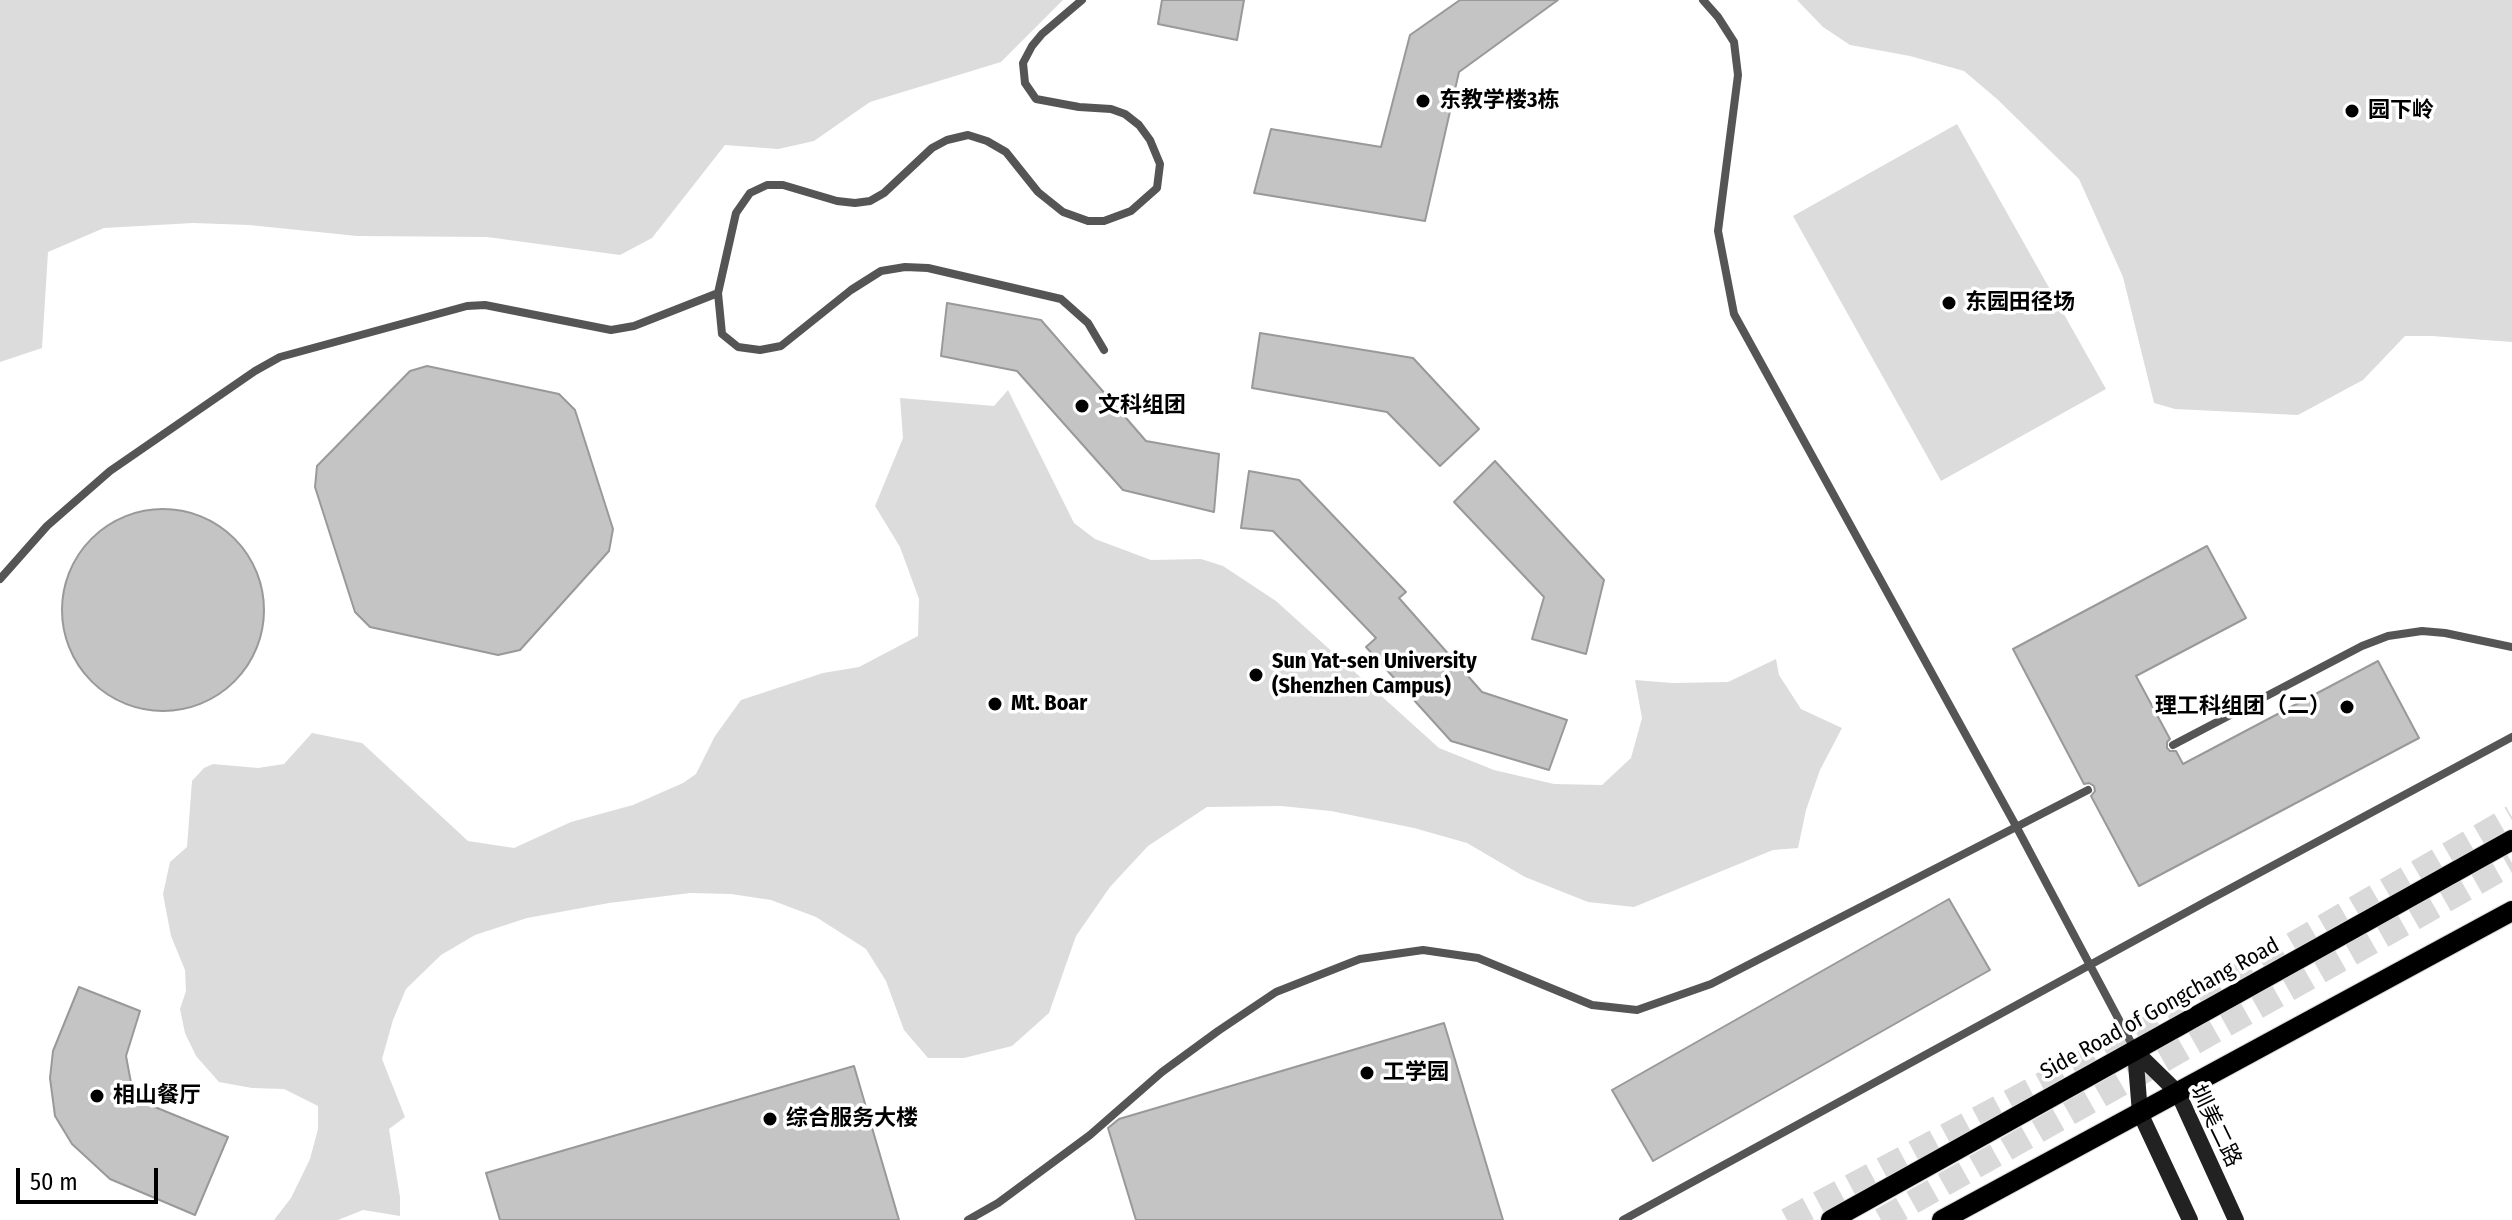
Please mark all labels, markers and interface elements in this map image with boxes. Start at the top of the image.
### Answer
place label: 东教学楼3栋 [1439,88,1559,114]
marker: 东教学楼3栋 [1414,92,1432,110]
place label: 园下岭 [2368,98,2434,124]
marker: 园下岭 [2343,102,2361,120]
place label: 东园田径场 [1965,290,2075,316]
marker: 东园田径场 [1940,294,1958,312]
place label: 文科组团 [1098,393,1186,419]
marker: 文科组团 [1073,397,1091,415]
place label: Sun Yat-sen University (Shenzhen Campus) [1272,649,1477,700]
marker: Sun Yat-sen University (Shenzhen Campus) [1247,666,1265,684]
place label: Mt. Boar [1011,691,1087,717]
place label: 理工科组团（二） [2155,694,2331,720]
marker: Mt. Boar [986,695,1004,713]
marker: 理工科组团（二） [2338,698,2356,716]
street label: Side Road of Gongchang Road [2036,932,2284,1086]
place label: 工学园 [1383,1060,1449,1086]
marker: 工学园 [1358,1064,1376,1082]
street label: 圳美二路 [2184,1081,2246,1171]
place label: 相山餐厅 [113,1083,201,1109]
marker: 相山餐厅 [88,1087,106,1105]
place label: 综合服务大楼 [786,1106,918,1132]
marker: 综合服务大楼 [761,1110,779,1128]
scale bar [20,1152,162,1202]
text: 50 m [30,1168,78,1196]

